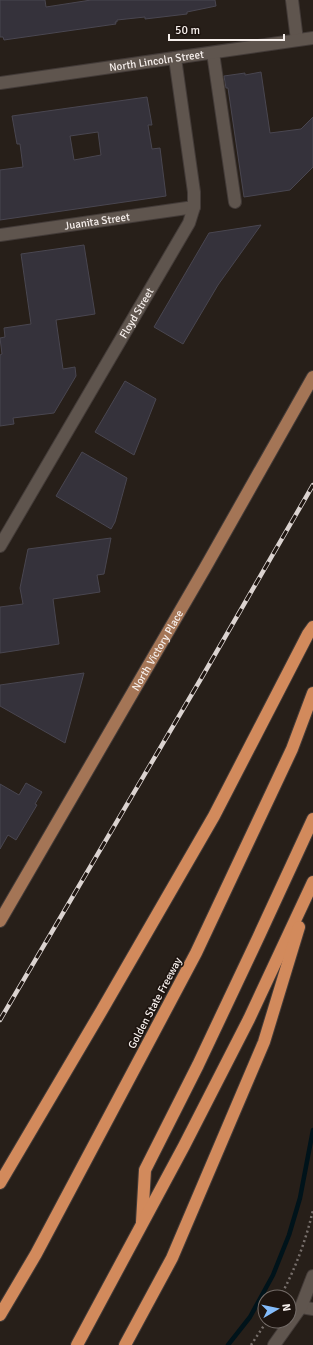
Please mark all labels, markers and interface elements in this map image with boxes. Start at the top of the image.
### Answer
scale bar [169,16,284,42]
text: 50 m [175,23,200,38]
street label: North Lincoln Street [108,47,205,74]
street label: Juanita Street [63,210,131,232]
street label: Floyd Street [116,285,156,341]
street label: North Victory Place [129,608,186,693]
street label: Golden State Freeway [125,954,185,1051]
north arrow [257,1289,297,1329]
text: N [279,1303,293,1312]

